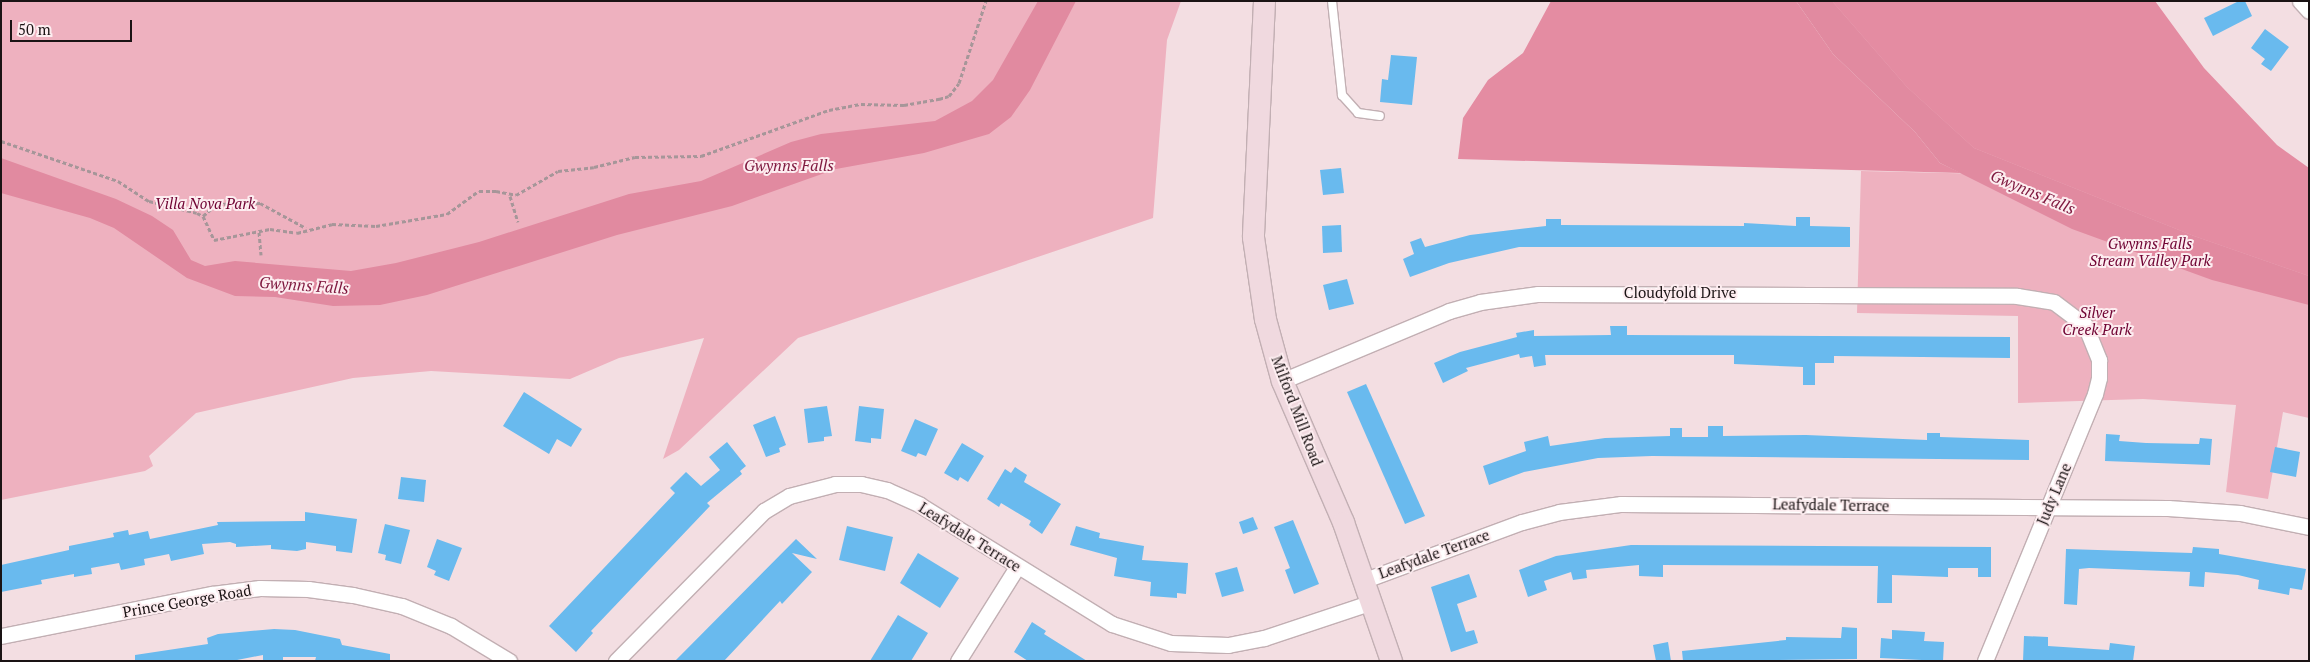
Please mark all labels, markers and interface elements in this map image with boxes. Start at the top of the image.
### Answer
scale bar [12,10,135,42]
text: 50 m [18,19,51,39]
water label: Gwynns Falls [744,155,834,175]
water label: Gwynns Falls [1988,166,2078,218]
park label: Villa Nova Park [155,195,255,213]
park label: Gwynns Falls Stream Valley Park [2089,234,2211,269]
water label: Gwynns Falls [258,272,350,298]
street label: Cloudyfold Drive [1624,284,1736,302]
park label: Silver Creek Park [2062,303,2132,338]
street label: Milford Mill Road [1268,353,1326,469]
street label: Judy Lane [2033,460,2075,528]
street label: Leafydale Terrace [1772,495,1890,515]
street label: Leafydale Terrace [916,498,1024,576]
street label: Leafydale Terrace [1376,526,1492,582]
street label: Prince George Road [121,581,253,621]

